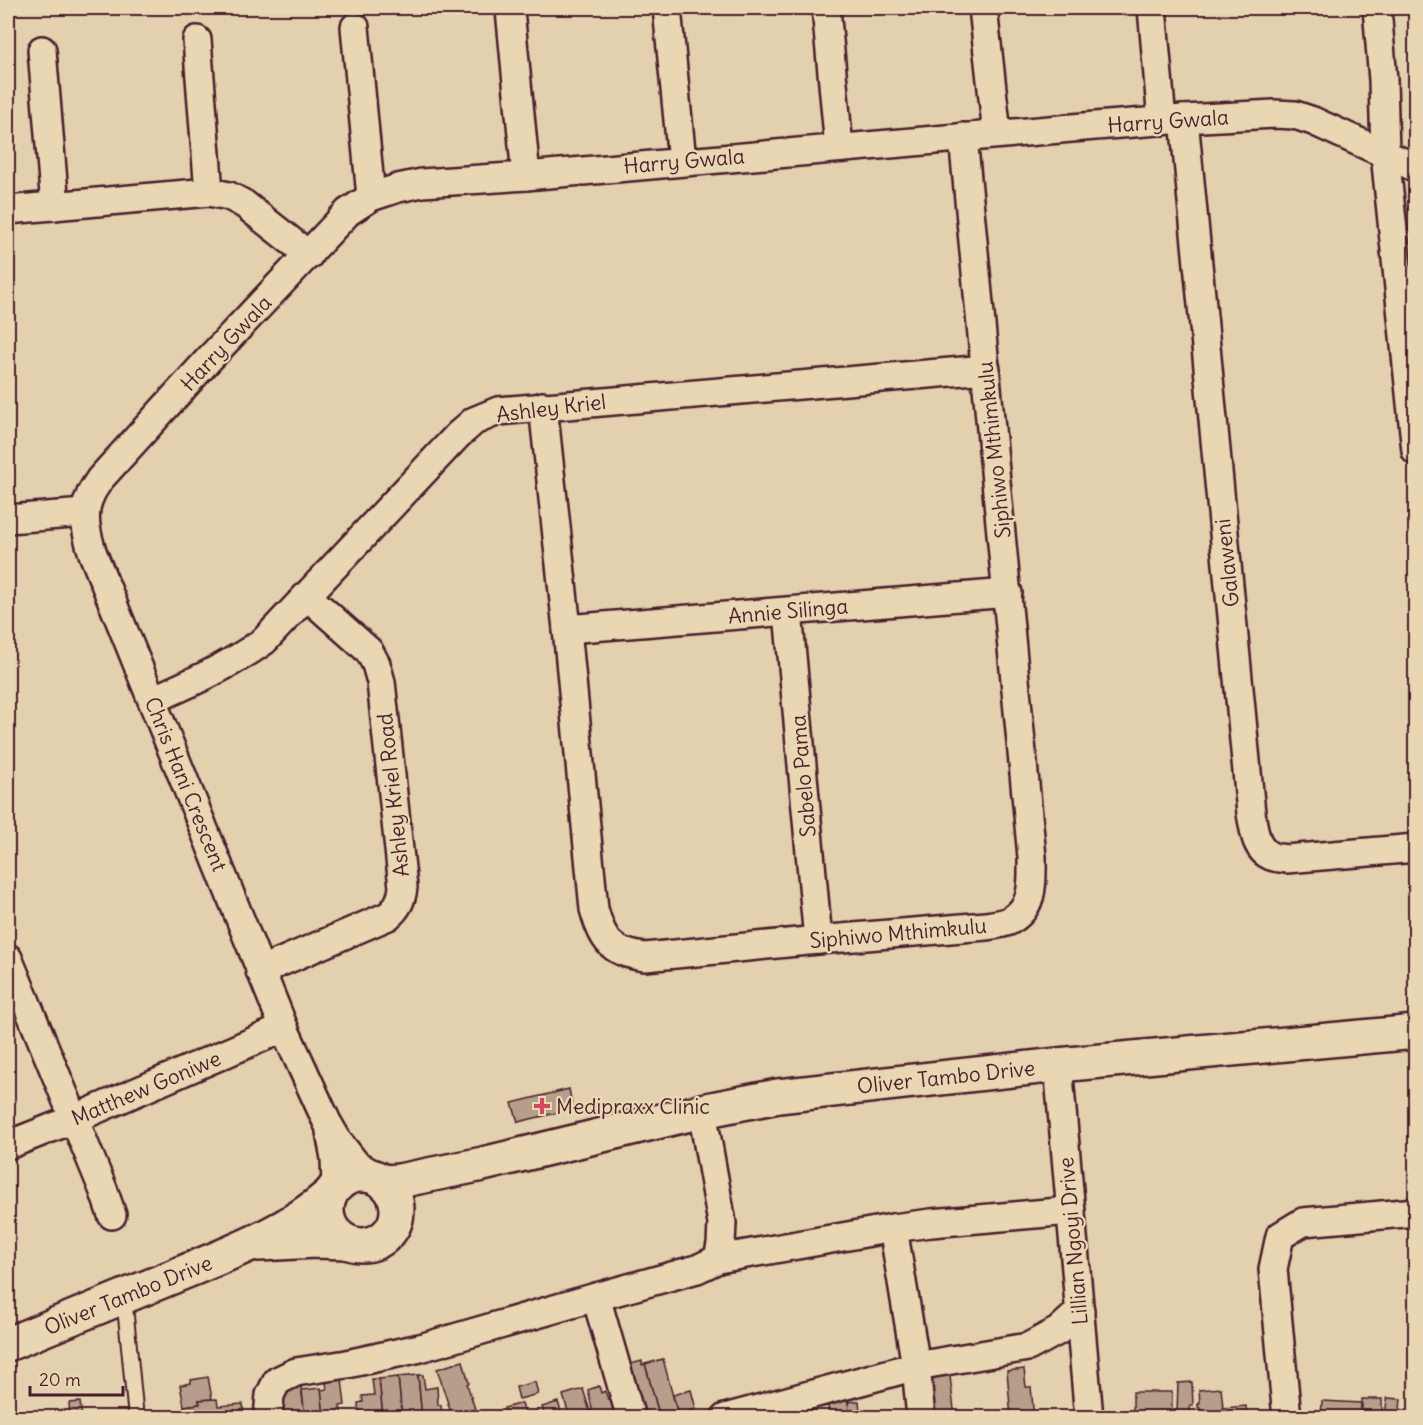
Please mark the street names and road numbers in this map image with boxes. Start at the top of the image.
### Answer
street label: Harry Gwala [1106,103,1230,139]
street label: Harry Gwala [622,142,746,180]
street label: Harry Gwala [175,289,277,397]
street label: Siphiwo Mthimkulu [971,360,1017,540]
street label: Ashley Kriel [495,388,607,428]
street label: Galaweni [1209,518,1245,608]
street label: Annie Silinga [727,592,849,630]
street label: Chris Hani Crescent [139,693,233,875]
street label: Ashley Kriel Road [371,712,415,878]
street label: Sabelo Pama [784,714,822,838]
street label: Siphiwo Mthimkulu [808,912,988,954]
street label: Matthew Goniwe [67,1044,225,1132]
street label: Oliver Tambo Drive [856,1054,1036,1100]
street label: Lillian Ngoyi Drive [1052,1156,1094,1326]
street label: Oliver Tambo Drive [40,1249,216,1341]

